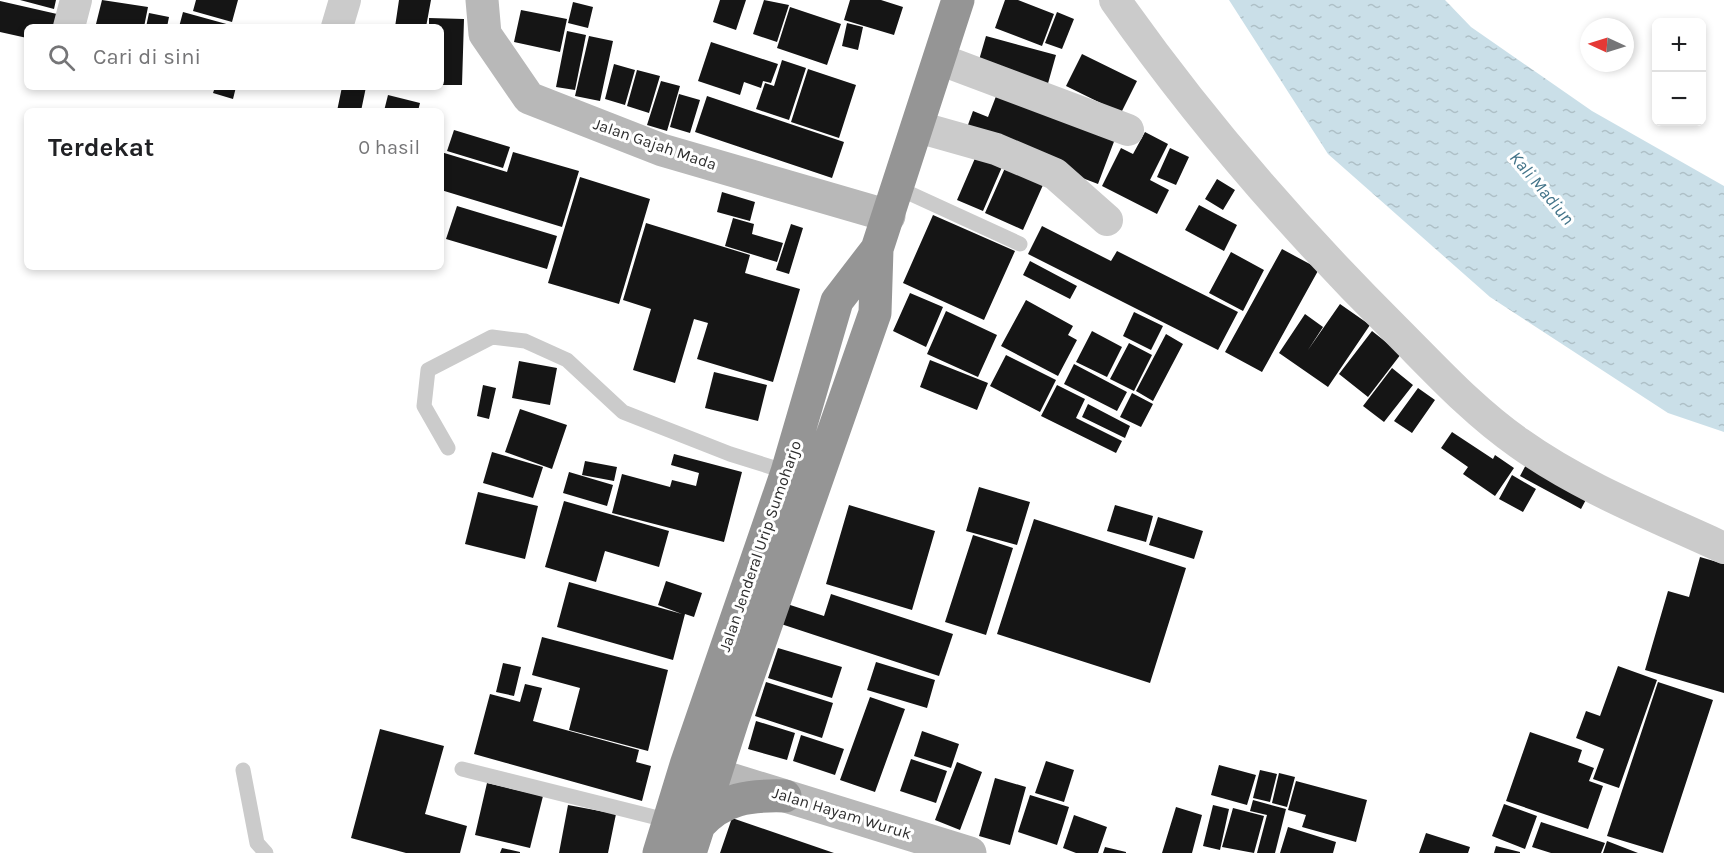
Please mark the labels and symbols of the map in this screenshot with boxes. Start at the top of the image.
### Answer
north arrow [1580,18,1634,72]
street label: Jalan Gajah Mada [591,114,719,174]
water label: Kali Madiun [1505,147,1579,229]
street label: Jalan Jenderal Urip Sumoharjo [715,438,805,654]
street label: Jalan Hayam Wuruk [770,783,914,843]

